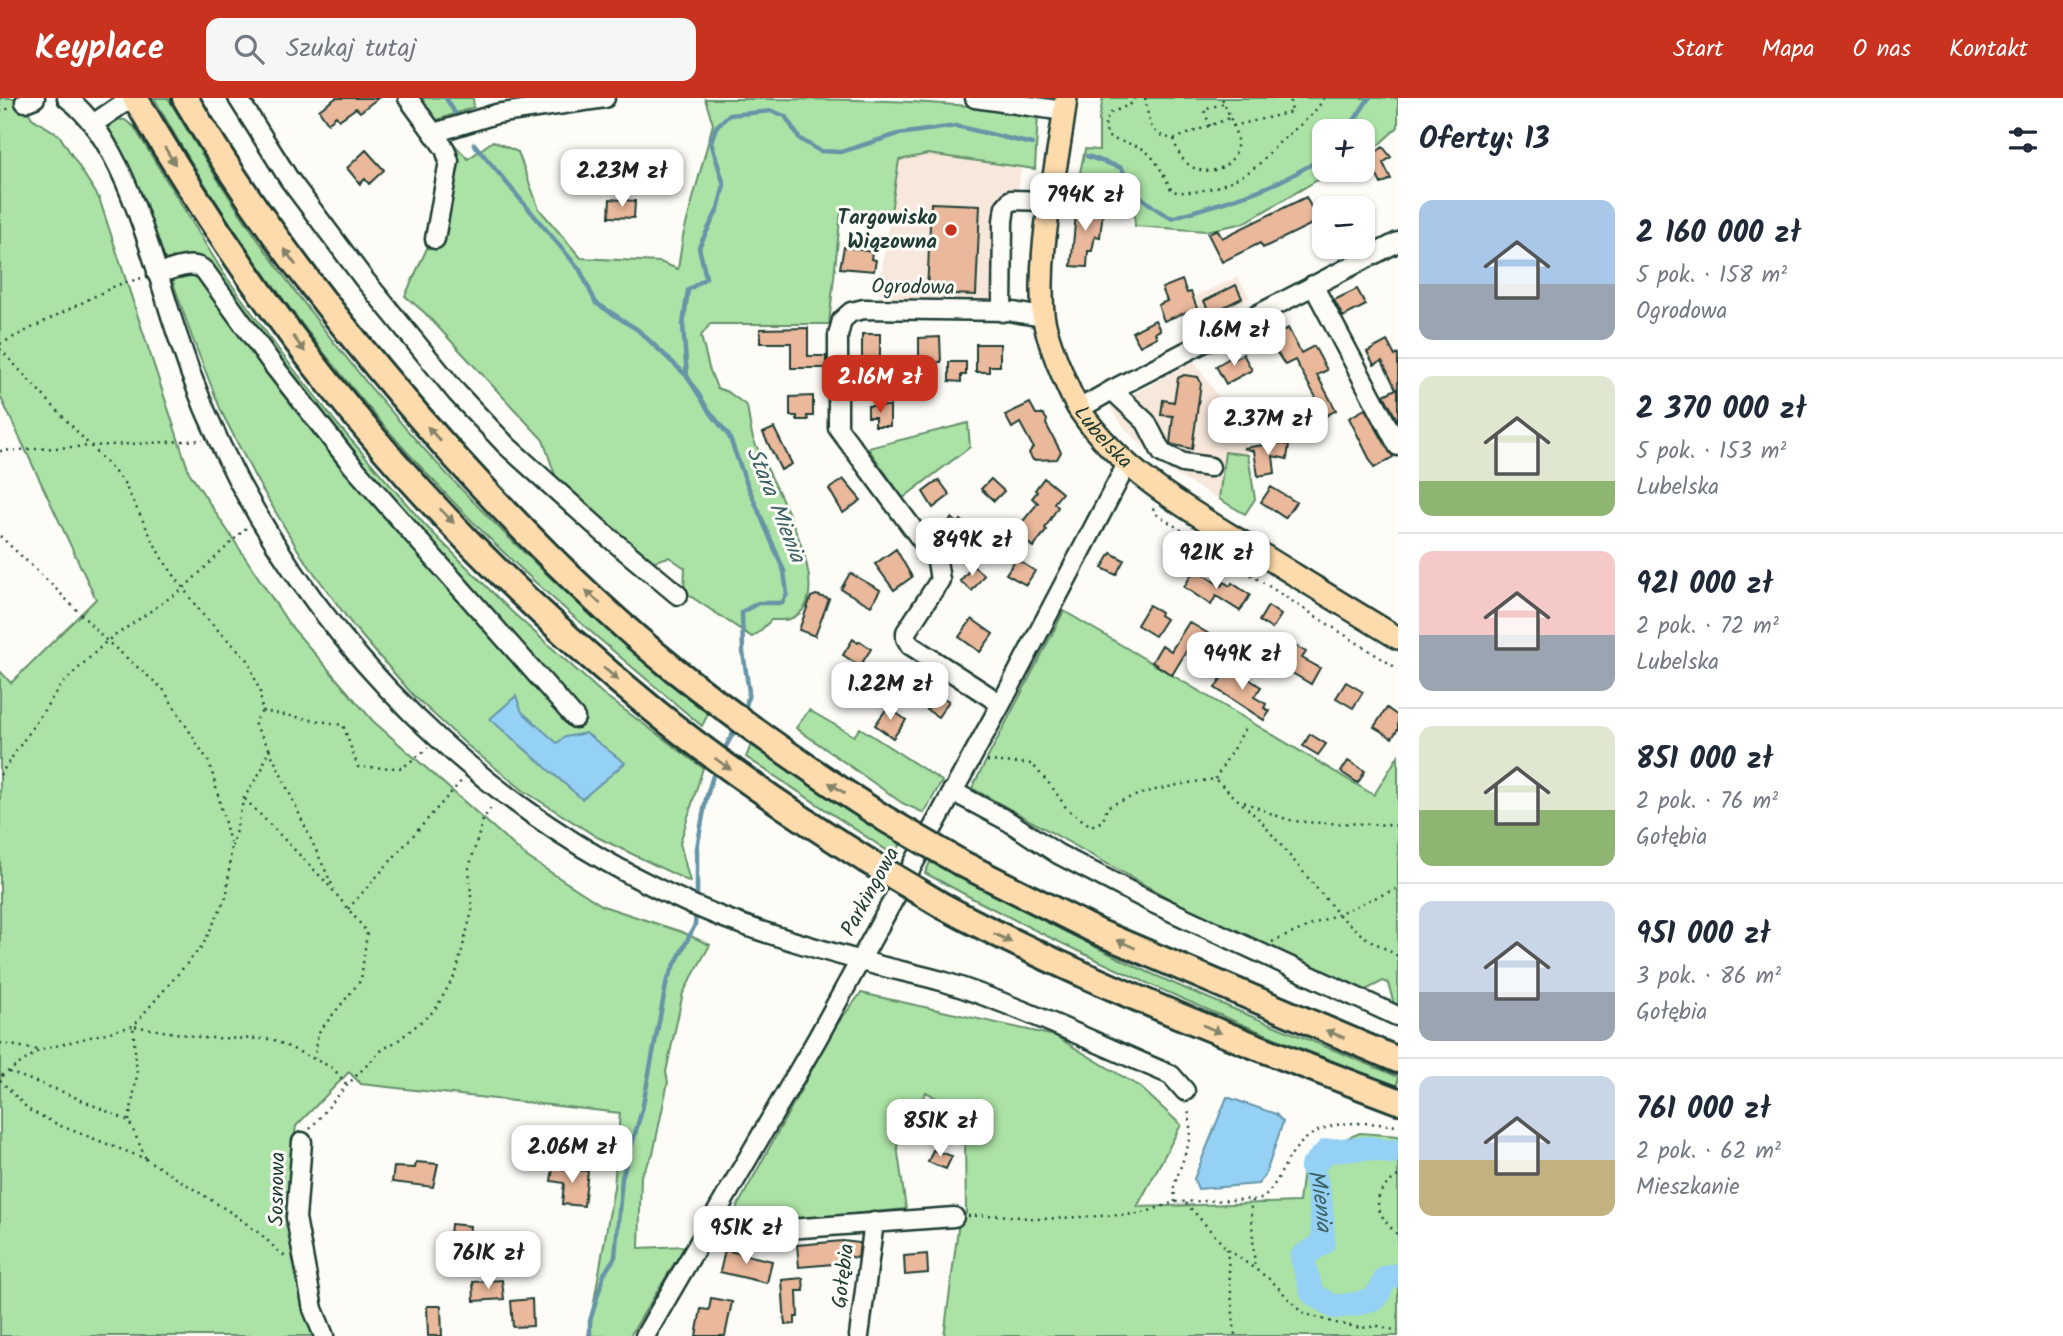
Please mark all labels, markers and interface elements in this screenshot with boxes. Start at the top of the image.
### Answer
search box [206,18,696,81]
text: Keyplace [35,23,164,76]
text: Szukaj tutaj [286,28,416,70]
icon: search [230,30,268,68]
text: Start [1673,30,1724,69]
text: Mapa [1762,30,1814,69]
text: O nas [1852,30,1911,69]
text: Kontakt [1949,30,2028,69]
text: Oferty: 13 [1419,116,1550,164]
map controls [1312,119,1375,259]
button: + [1312,119,1375,182]
icon: filters [2004,121,2042,159]
one-way arrow [163,147,176,166]
pin: 2.23M zł [550,150,694,209]
text: 2.23M zł [577,154,667,190]
pin: 794K zł [1020,174,1150,233]
text: 794K zł [1046,178,1124,214]
button: − [1312,196,1375,259]
place label: Targowisko Wiązowna [837,202,937,259]
text: 2 160 000 zł [1636,210,1801,258]
marker: Targowisko Wiązowna [943,222,959,238]
icon: home [1475,228,1559,312]
one-way arrow [283,249,298,267]
text: 5 pok. · 158 m² [1636,258,1787,294]
street label: Ogrodowa [871,271,955,305]
text: Ogrodowa [1636,294,1727,330]
pin: 1.6M zł [1169,308,1299,368]
text: 1.6M zł [1199,313,1269,349]
one-way arrow [291,335,305,353]
pin: 2.16M zł [808,356,952,415]
text: 2.16M zł [838,360,922,396]
text: 2 370 000 zł [1636,386,1806,434]
pin: 2.37M zł [1196,398,1340,457]
street label: Lubelska [1065,399,1140,477]
text: 2.37M zł [1224,402,1312,438]
icon: home [1475,404,1559,488]
one-way arrow [426,425,442,443]
text: 5 pok. · 153 m² [1636,434,1786,470]
water label: Stara Mienia [735,442,815,570]
text: Lubelska [1636,470,1719,506]
one-way arrow [438,508,455,525]
pin: 849K zł [907,518,1037,578]
text: 849K zł [932,523,1012,559]
pin: 921K zł [1151,532,1281,591]
text: 921K zł [1179,536,1253,572]
text: 921 000 zł [1636,561,1773,609]
icon: home [1475,579,1559,663]
one-way arrow [584,588,601,605]
text: 2 pok. · 72 m² [1636,609,1779,645]
pin: 949K zł [1177,632,1307,692]
text: 949K zł [1203,637,1281,673]
text: Lubelska [1636,645,1719,681]
pin: 1.22M zł [818,662,962,722]
one-way arrow [602,666,619,681]
text: 1.22M zł [847,667,933,703]
text: 851 000 zł [1636,736,1773,784]
icon: home [1475,754,1559,838]
one-way arrow [714,757,733,771]
one-way arrow [828,781,846,795]
text: 2 pok. · 76 m² [1636,784,1778,820]
text: Gołębia [1636,820,1707,856]
street label: Parkingowa [833,841,909,943]
text: 951 000 zł [1636,911,1771,959]
icon: home [1475,929,1559,1013]
one-way arrow [994,931,1014,943]
one-way arrow [1116,938,1136,950]
text: 3 pok. · 86 m² [1636,959,1781,995]
text: Gołębia [1636,995,1707,1031]
one-way arrow [1202,1023,1223,1034]
one-way arrow [1325,1028,1345,1040]
text: 761 000 zł [1636,1086,1771,1134]
pin: 851K zł [875,1100,1005,1159]
text: 851K zł [903,1104,977,1140]
icon: home [1475,1104,1559,1188]
pin: 2.06M zł [500,1126,644,1185]
text: 2.06M zł [527,1130,617,1166]
text: 2 pok. · 62 m² [1636,1134,1781,1170]
street label: Sosnowa [261,1152,295,1226]
water label: Mienia [1296,1165,1341,1234]
text: Mieszkanie [1636,1170,1740,1206]
pin: 951K zł [681,1206,811,1266]
text: 951K zł [710,1211,782,1247]
pin: 761K zł [423,1232,553,1291]
text: 761K zł [452,1236,524,1272]
street label: Gołębia [824,1242,864,1310]

